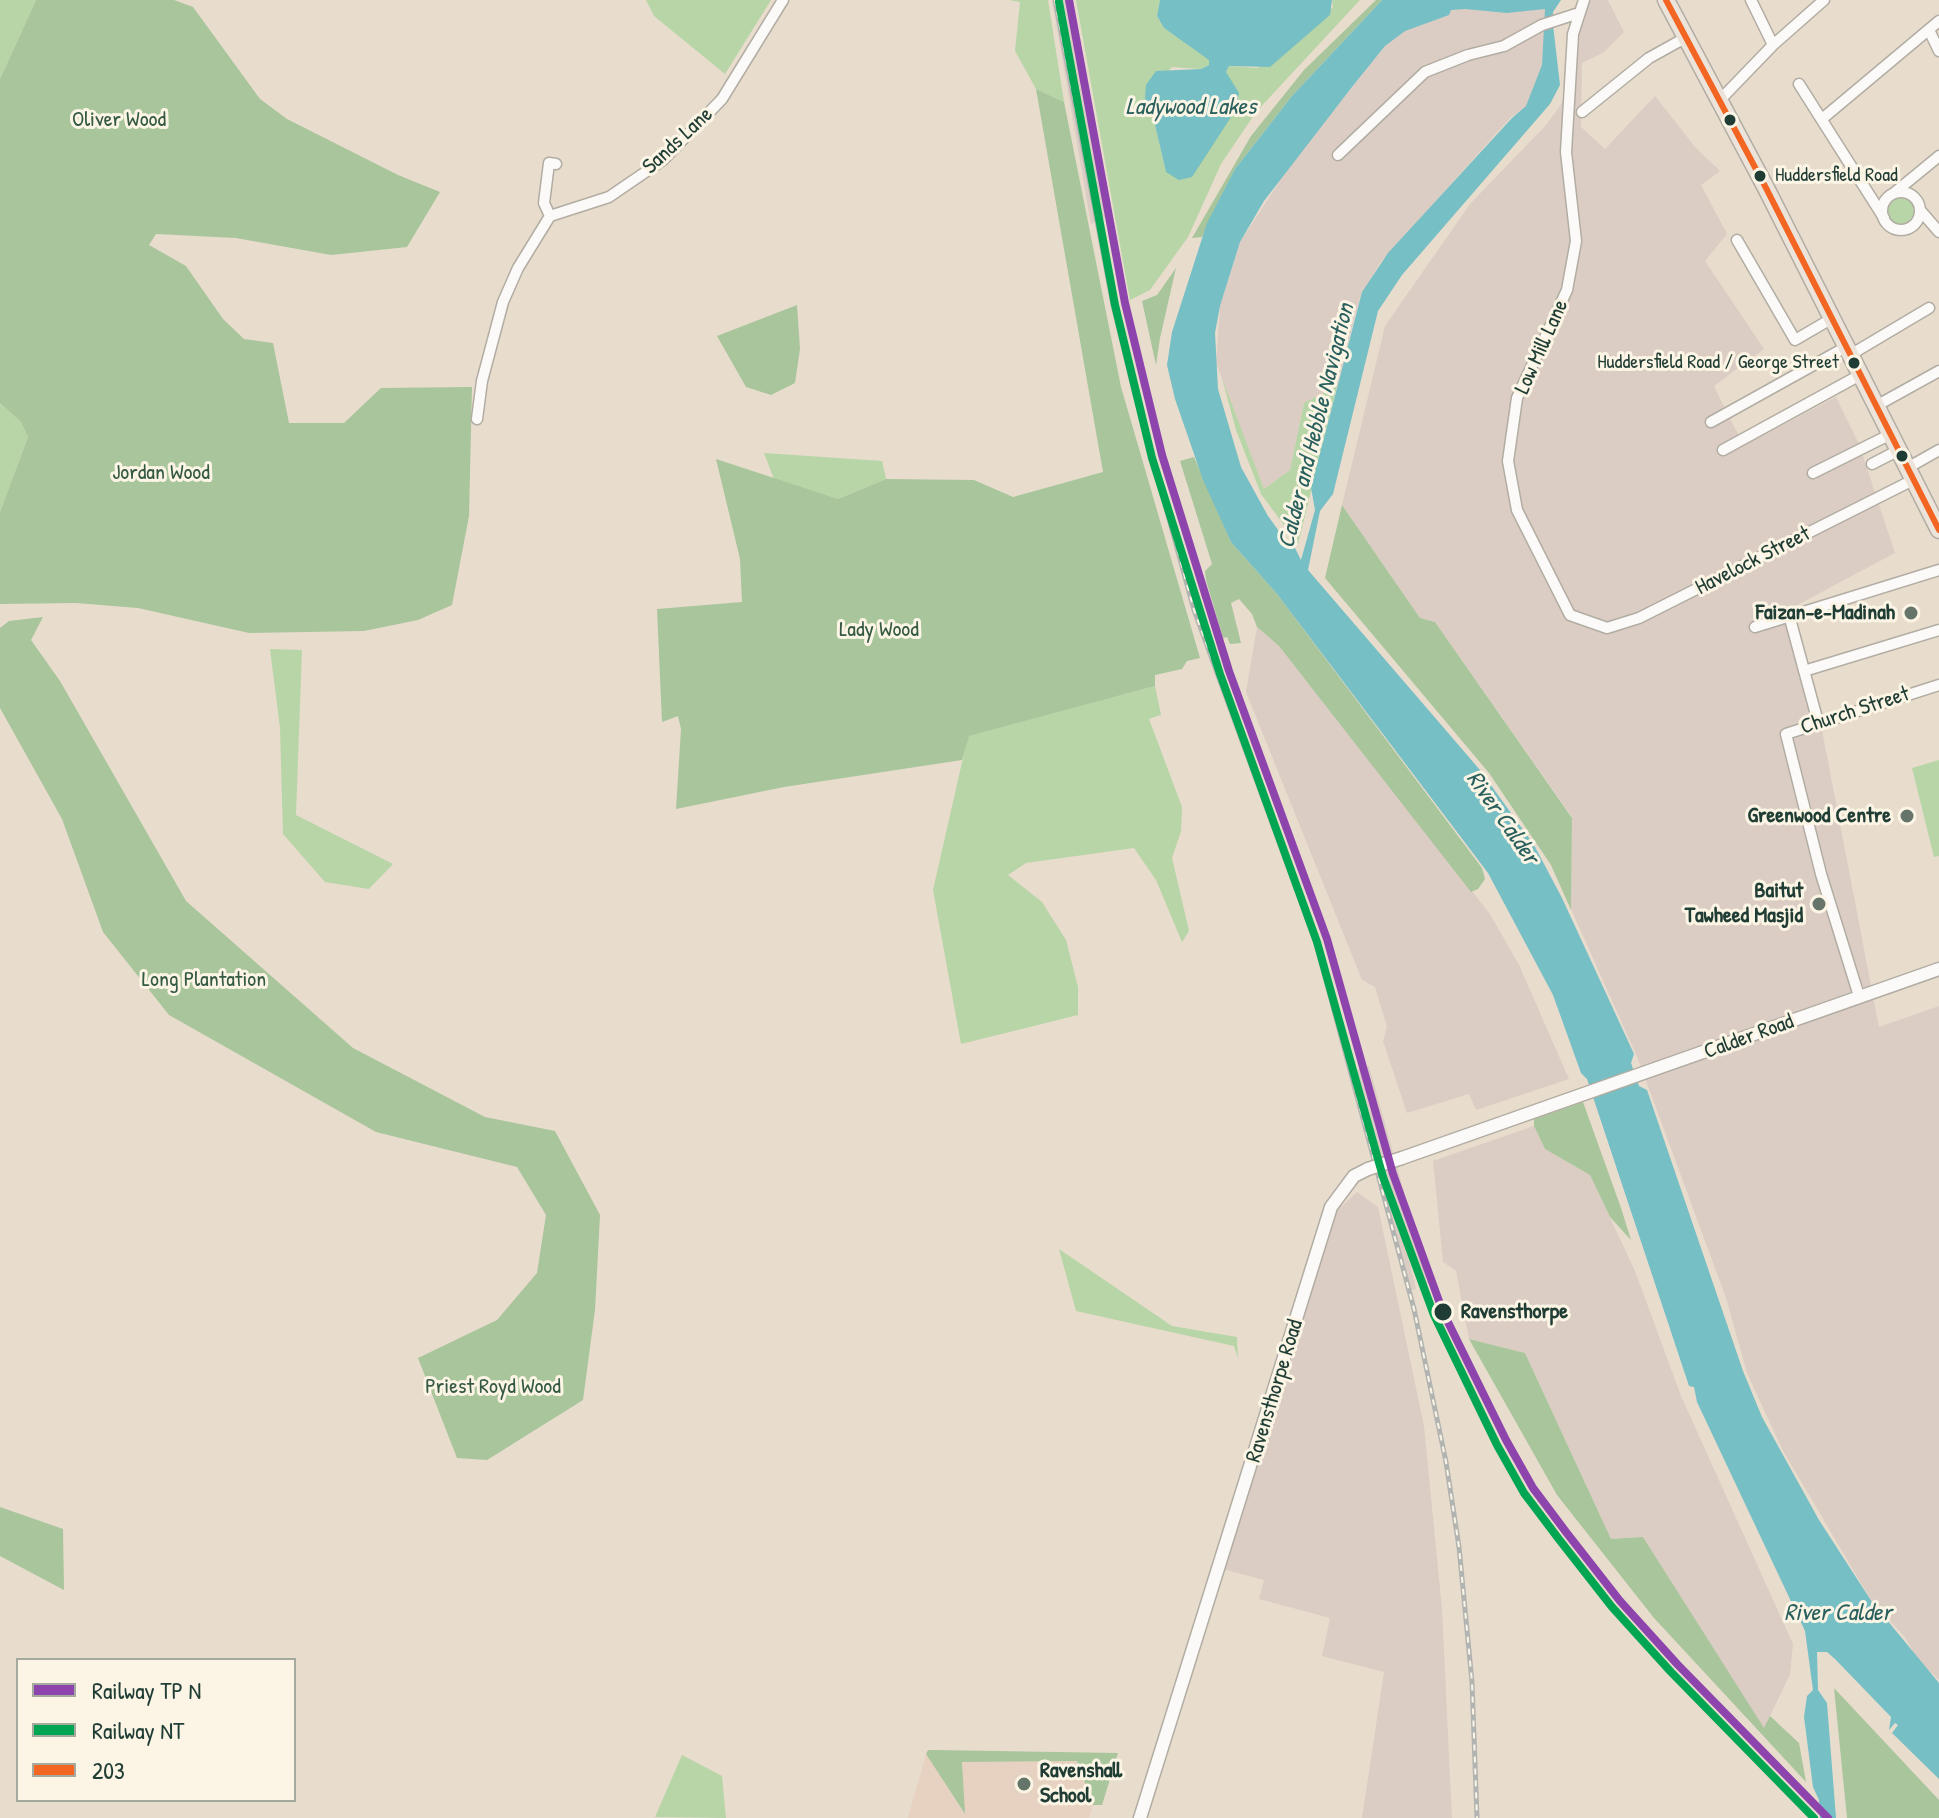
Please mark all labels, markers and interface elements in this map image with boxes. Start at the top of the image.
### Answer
water label: Ladywood Lakes [1126,94,1256,122]
street label: Sands Lane [637,102,719,180]
park label: Oliver Wood [72,107,166,133]
unlabelled marker [1722,112,1738,128]
place label: Huddersfield Road [1775,164,1898,188]
marker: Huddersfield Road [1752,168,1768,184]
street label: Low Mill Lane [1510,296,1574,398]
water label: Calder and Hebble Navigation [1273,301,1361,551]
place label: Huddersfield Road / George Street [1597,351,1839,375]
marker: Huddersfield Road / George Street [1846,355,1862,371]
unlabelled marker [1894,448,1910,464]
park label: Jordan Wood [112,460,210,486]
street label: Havelock Street [1691,521,1815,601]
place label: Faizan-e-Madinah [1756,600,1895,626]
marker: Faizan-e-Madinah [1902,604,1920,622]
park label: Lady Wood [839,617,919,643]
street label: Church Street [1797,681,1913,741]
water label: River Calder [1459,766,1545,870]
place label: Greenwood Centre [1747,803,1891,829]
marker: Greenwood Centre [1898,807,1916,825]
place label: Baitut Tawheed Masjid [1685,878,1803,930]
marker: Baitut Tawheed Masjid [1810,895,1828,913]
park label: Long Plantation [142,967,266,993]
street label: Calder Road [1701,1009,1797,1065]
place label: Ravensthorpe [1461,1299,1568,1325]
marker: Ravensthorpe [1432,1301,1454,1323]
street label: Ravensthorpe Road [1241,1316,1309,1466]
park label: Priest Royd Wood [425,1374,561,1400]
water label: River Calder [1784,1600,1892,1628]
legend [16,1658,296,1802]
text: Railway TP N [92,1674,201,1706]
text: Railway NT [92,1714,184,1746]
text: 203 [92,1754,125,1786]
place label: Ravenshall School [1040,1758,1122,1810]
marker: Ravenshall School [1015,1775,1033,1793]

